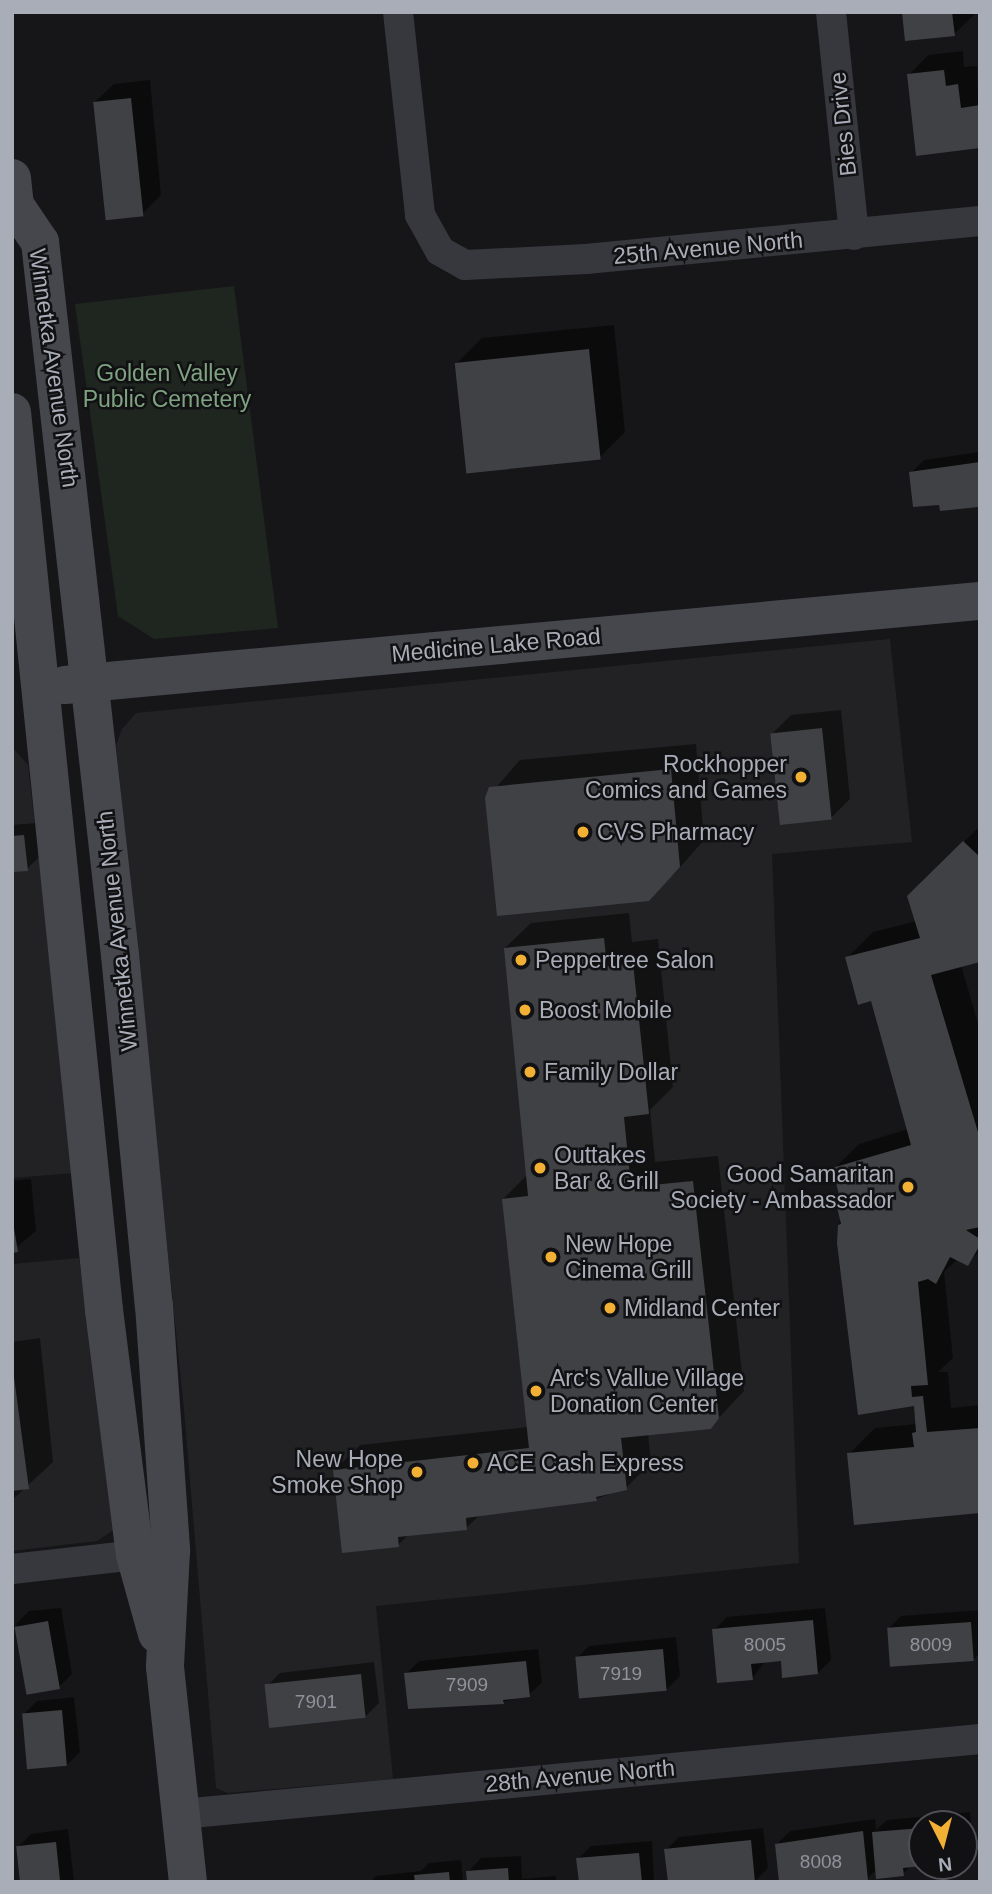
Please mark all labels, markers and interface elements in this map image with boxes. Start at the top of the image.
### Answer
street label: Bies Drive [824,70,862,178]
street label: 25th Avenue North [611,226,805,270]
street label: Winnetka Avenue North [23,246,85,490]
park label: Golden Valley Public Cemetery [83,359,251,413]
street label: Medicine Lake Road [390,622,602,668]
place label: Rockhopper Comics and Games [585,750,787,804]
marker: Rockhopper Comics and Games [793,769,809,785]
street label: Winnetka Avenue North [91,809,143,1053]
place label: CVS Pharmacy [597,818,754,846]
marker: CVS Pharmacy [575,824,591,840]
place label: Peppertree Salon [535,946,714,974]
marker: Peppertree Salon [513,952,529,968]
place label: Boost Mobile [539,996,672,1024]
marker: Boost Mobile [517,1002,533,1018]
place label: Family Dollar [544,1058,678,1086]
marker: Family Dollar [522,1064,538,1080]
place label: Outtakes Bar & Grill [554,1141,659,1195]
marker: Outtakes Bar & Grill [532,1160,548,1176]
place label: Good Samaritan Society - Ambassador [669,1160,894,1214]
marker: Good Samaritan Society - Ambassador [900,1179,916,1195]
place label: New Hope Cinema Grill [565,1230,692,1284]
marker: New Hope Cinema Grill [543,1249,559,1265]
place label: Midland Center [624,1294,780,1322]
marker: Midland Center [602,1300,618,1316]
place label: Arc's Vallue Village Donation Center [550,1364,744,1418]
marker: Arc's Vallue Village Donation Center [528,1383,544,1399]
place label: New Hope Smoke Shop [271,1445,403,1499]
place label: ACE Cash Express [487,1449,684,1477]
marker: ACE Cash Express [465,1455,481,1471]
marker: New Hope Smoke Shop [409,1464,425,1480]
house number: 8005 [744,1634,786,1656]
house number: 8009 [910,1634,952,1656]
house number: 7919 [600,1663,642,1685]
house number: 7909 [446,1674,488,1696]
house number: 7901 [295,1691,337,1713]
street label: 28th Avenue North [483,1754,677,1798]
north arrow [908,1810,978,1880]
house number: 8008 [800,1851,842,1873]
text: N [937,1853,953,1876]

